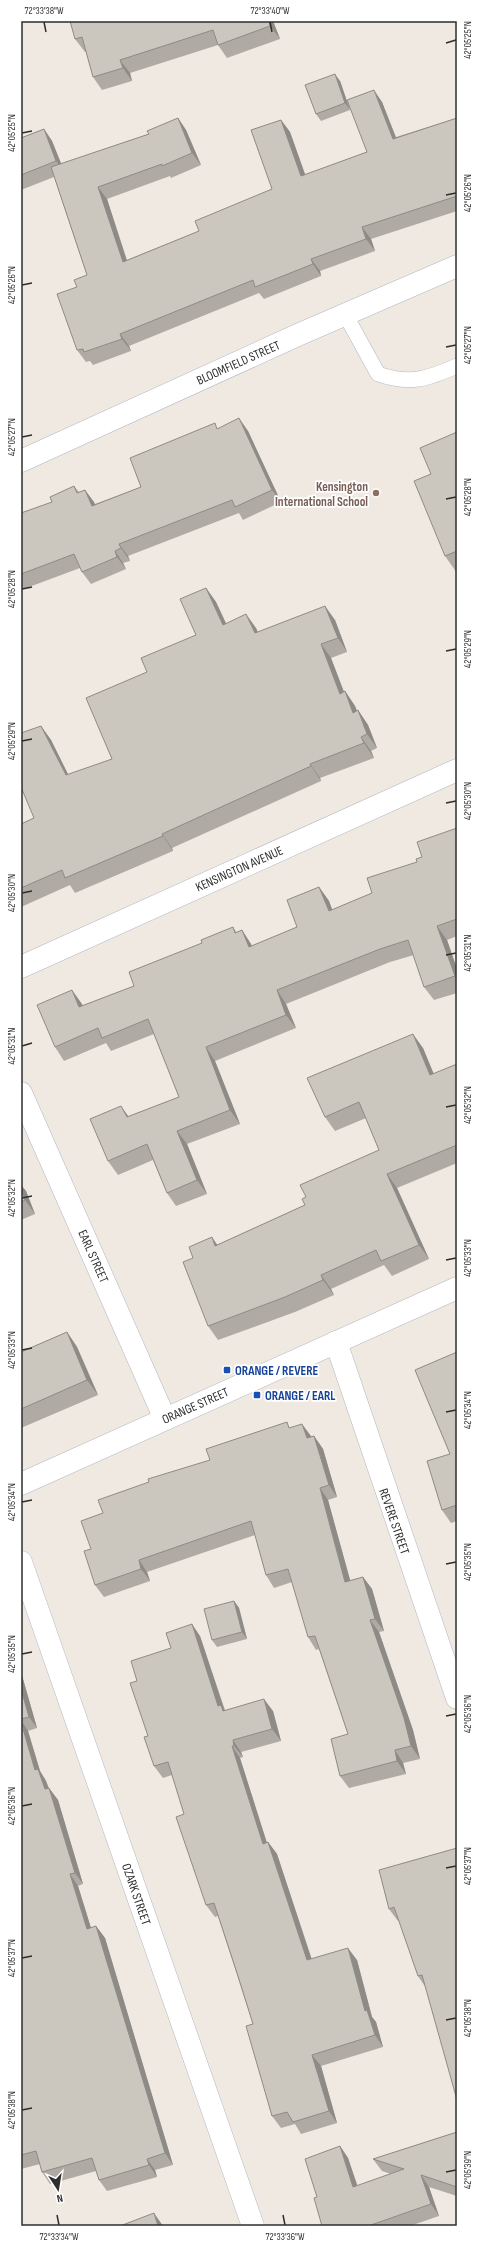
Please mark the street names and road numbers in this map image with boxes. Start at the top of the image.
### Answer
street label: BLOOMFIELD STREET [194,337,283,389]
street label: KENSINGTON AVENUE [193,842,286,895]
street label: EARL STREET [74,1227,112,1285]
street label: ORANGE STREET [160,1384,231,1428]
street label: REVERE STREET [375,1486,413,1556]
street label: OZARK STREET [118,1861,154,1927]

